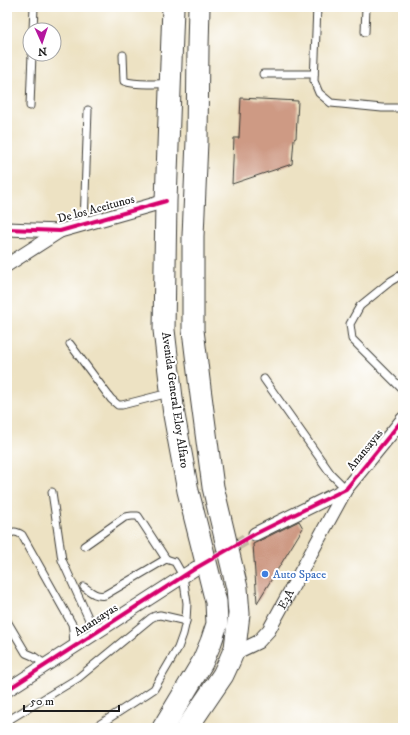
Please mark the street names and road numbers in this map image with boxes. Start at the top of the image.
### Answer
street label: De los Aceitunos [56,192,136,226]
street label: Avenida General Eloy Alfaro [158,331,192,469]
street label: Anansayas [344,426,386,474]
street label: E3A [274,586,297,612]
street label: Anansayas [71,600,121,640]

